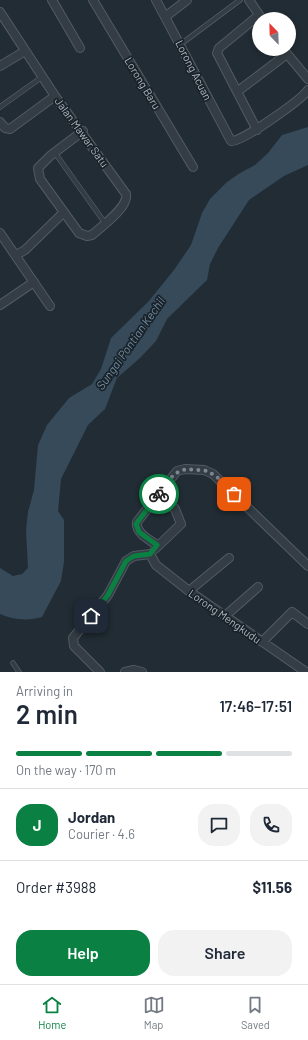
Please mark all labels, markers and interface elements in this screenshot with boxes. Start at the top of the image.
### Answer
north arrow [252,12,296,56]
map controls [252,12,296,56]
street label: Lorong Acuan [173,38,215,102]
street label: Lorong Baru [122,55,164,112]
street label: Jalan Mawar Satu [52,95,112,170]
water label: Sungai Pontian Kechil [93,294,167,392]
courier [139,474,179,514]
pin [217,477,251,511]
icon: bike [148,483,170,505]
icon: bag [223,483,245,505]
street label: Lorong Mengkudu [186,586,264,646]
pin [74,599,108,633]
icon: home [80,605,102,627]
text: Arriving in [16,683,73,699]
text: 17:46–17:51 [219,697,292,715]
text: 2 min [16,698,78,729]
text: On the way · 170 m [16,762,116,778]
button: chat [198,804,240,846]
button: phone [250,804,292,846]
text: Jordan [68,808,115,826]
text: J [33,816,41,834]
text: Courier · 4.6 [68,826,135,842]
text: Order #3988 [16,878,96,896]
text: $11.56 [253,878,292,896]
button: Help [16,930,150,976]
button: Share [158,930,292,976]
tab: Home [38,994,66,1031]
tab: Map [143,994,165,1031]
tab: Saved [241,994,270,1031]

